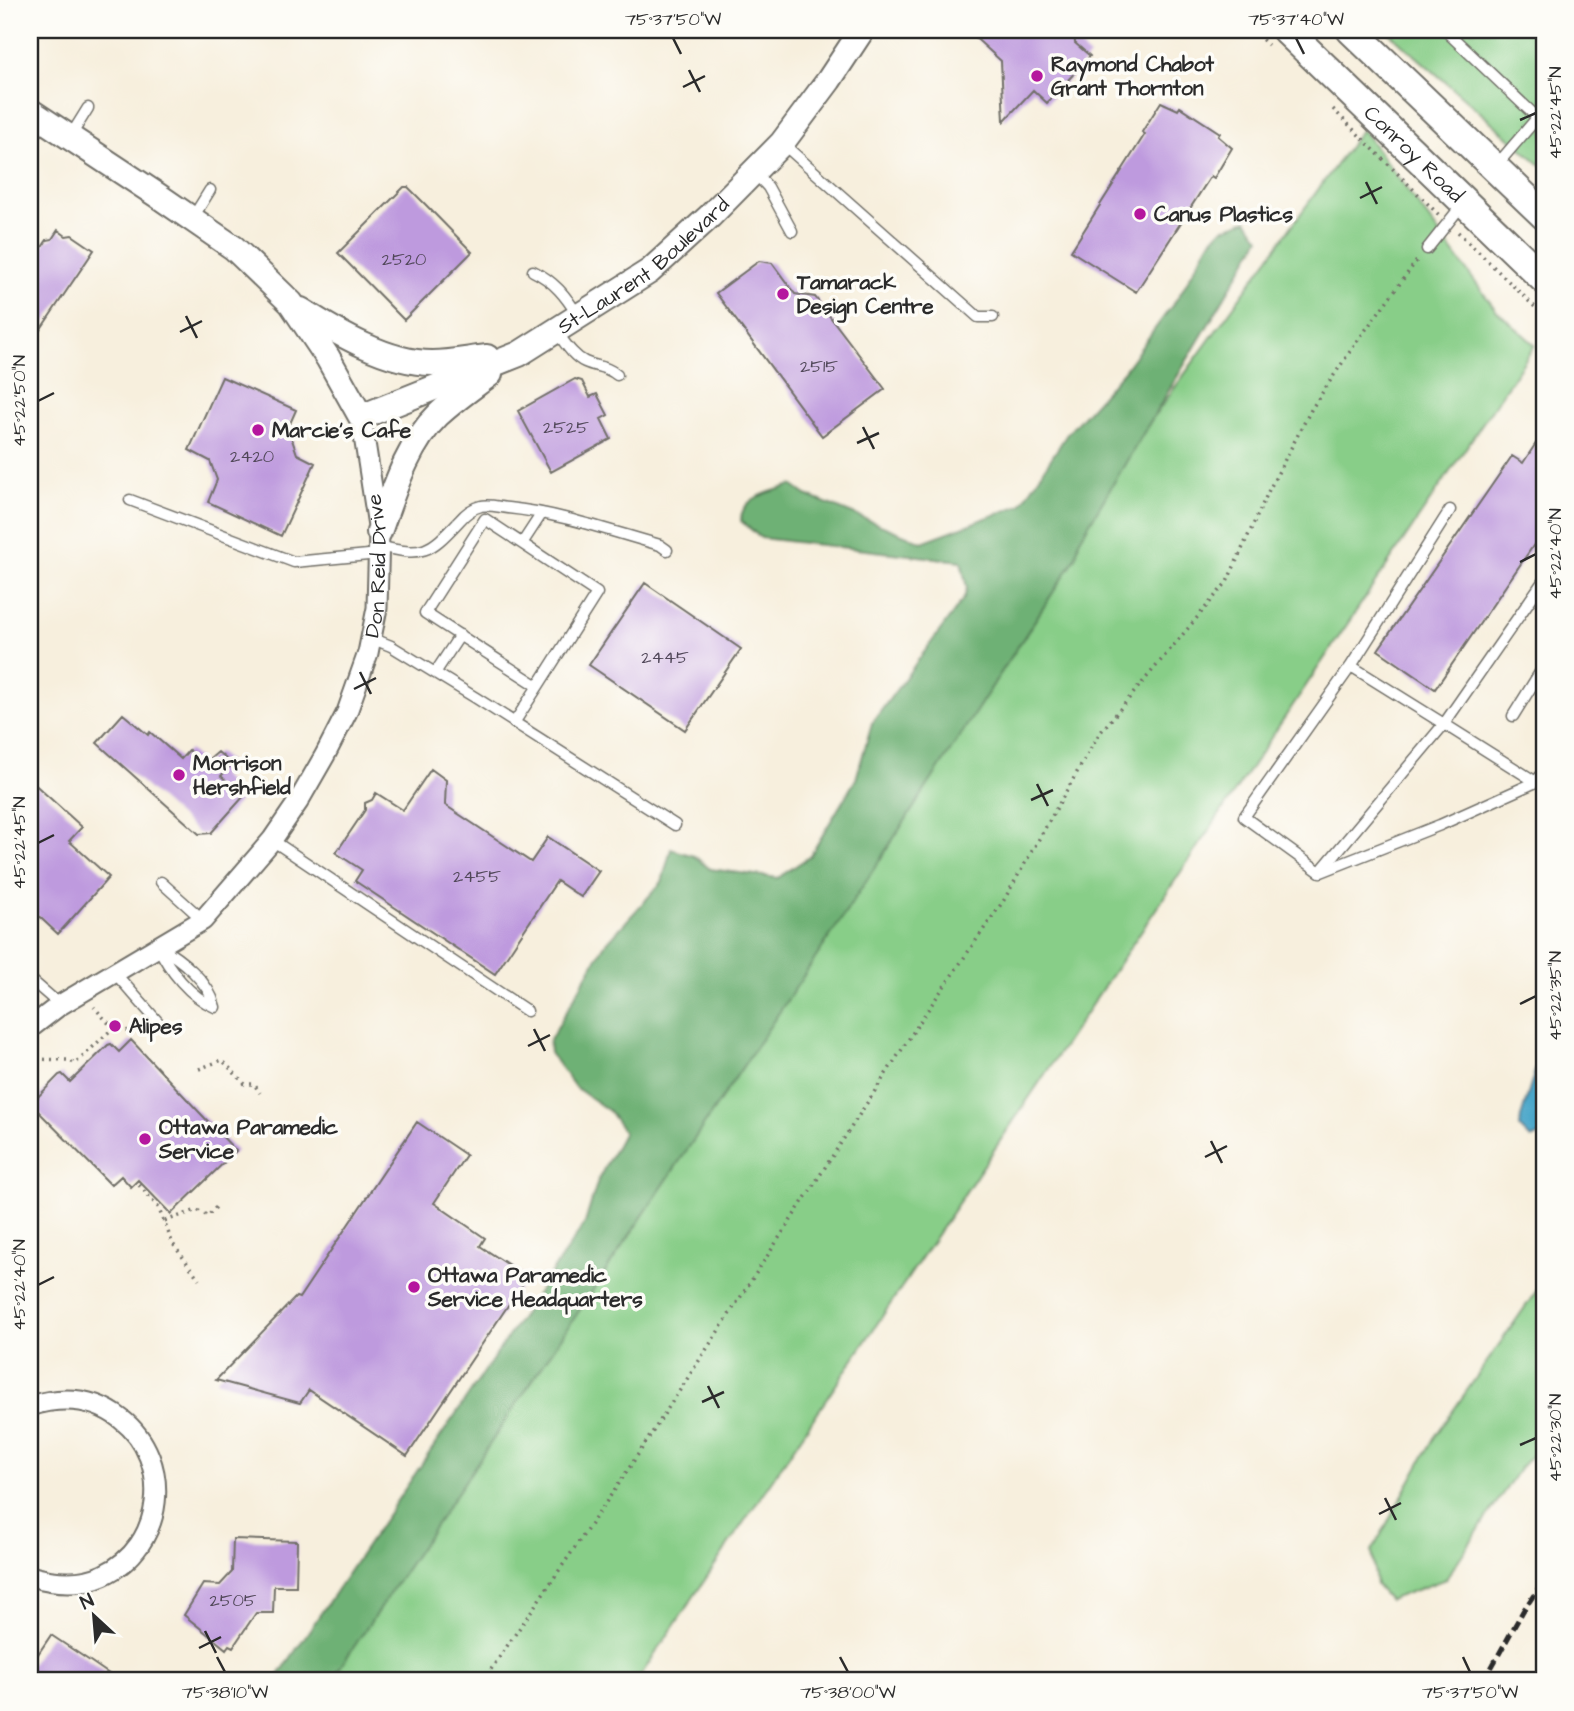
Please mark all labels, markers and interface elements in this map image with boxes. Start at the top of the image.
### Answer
text: 75°37'50"W [625,7,721,32]
text: 75°37'40"W [1248,7,1344,32]
place label: Raymond Chabot Grant Thornton [1051,50,1215,103]
text: 45°22'45"N [1543,66,1568,160]
marker: Raymond Chabot Grant Thornton [1029,68,1045,84]
street label: Conroy Road [1358,98,1471,209]
street label: St-Laurent Boulevard [551,190,736,341]
place label: Canus Plastics [1154,200,1294,229]
marker: Canus Plastics [1132,206,1148,222]
house number: 2520 [382,247,426,272]
place label: Tamarack Design Centre [796,268,934,323]
marker: Tamarack Design Centre [775,286,791,302]
house number: 2515 [800,354,838,379]
text: 45°22'50"N [7,355,32,447]
house number: 2525 [543,415,589,440]
place label: Marcie's Cafe [272,416,412,445]
marker: Marcie's Cafe [250,422,266,438]
house number: 2420 [230,444,274,469]
street label: Don Reid Drive [357,492,394,640]
text: 45°22'40"N [1543,508,1568,600]
house number: 2445 [641,645,689,670]
place label: Morrison Hershfield [193,749,291,802]
marker: Morrison Hershfield [171,767,187,783]
text: 45°22'45"N [7,796,32,890]
house number: 2455 [453,864,501,889]
text: 45°22'35"N [1543,951,1568,1041]
place label: Alipes [129,1012,183,1042]
marker: Alipes [107,1018,123,1034]
place label: Ottawa Paramedic Service [158,1113,339,1166]
marker: Ottawa Paramedic Service [137,1131,153,1147]
text: 45°22'40"N [7,1239,32,1331]
place label: Ottawa Paramedic Service Headquarters [427,1261,643,1315]
marker: Ottawa Paramedic Service Headquarters [406,1279,422,1295]
text: 45°22'30"N [1543,1394,1568,1482]
north arrow [60,1582,130,1652]
text: N [76,1587,99,1617]
house number: 2505 [209,1588,257,1613]
text: 75°38'10"W [182,1680,268,1705]
text: 75°38'00"W [800,1680,896,1705]
text: 75°37'50"W [1422,1680,1518,1705]

